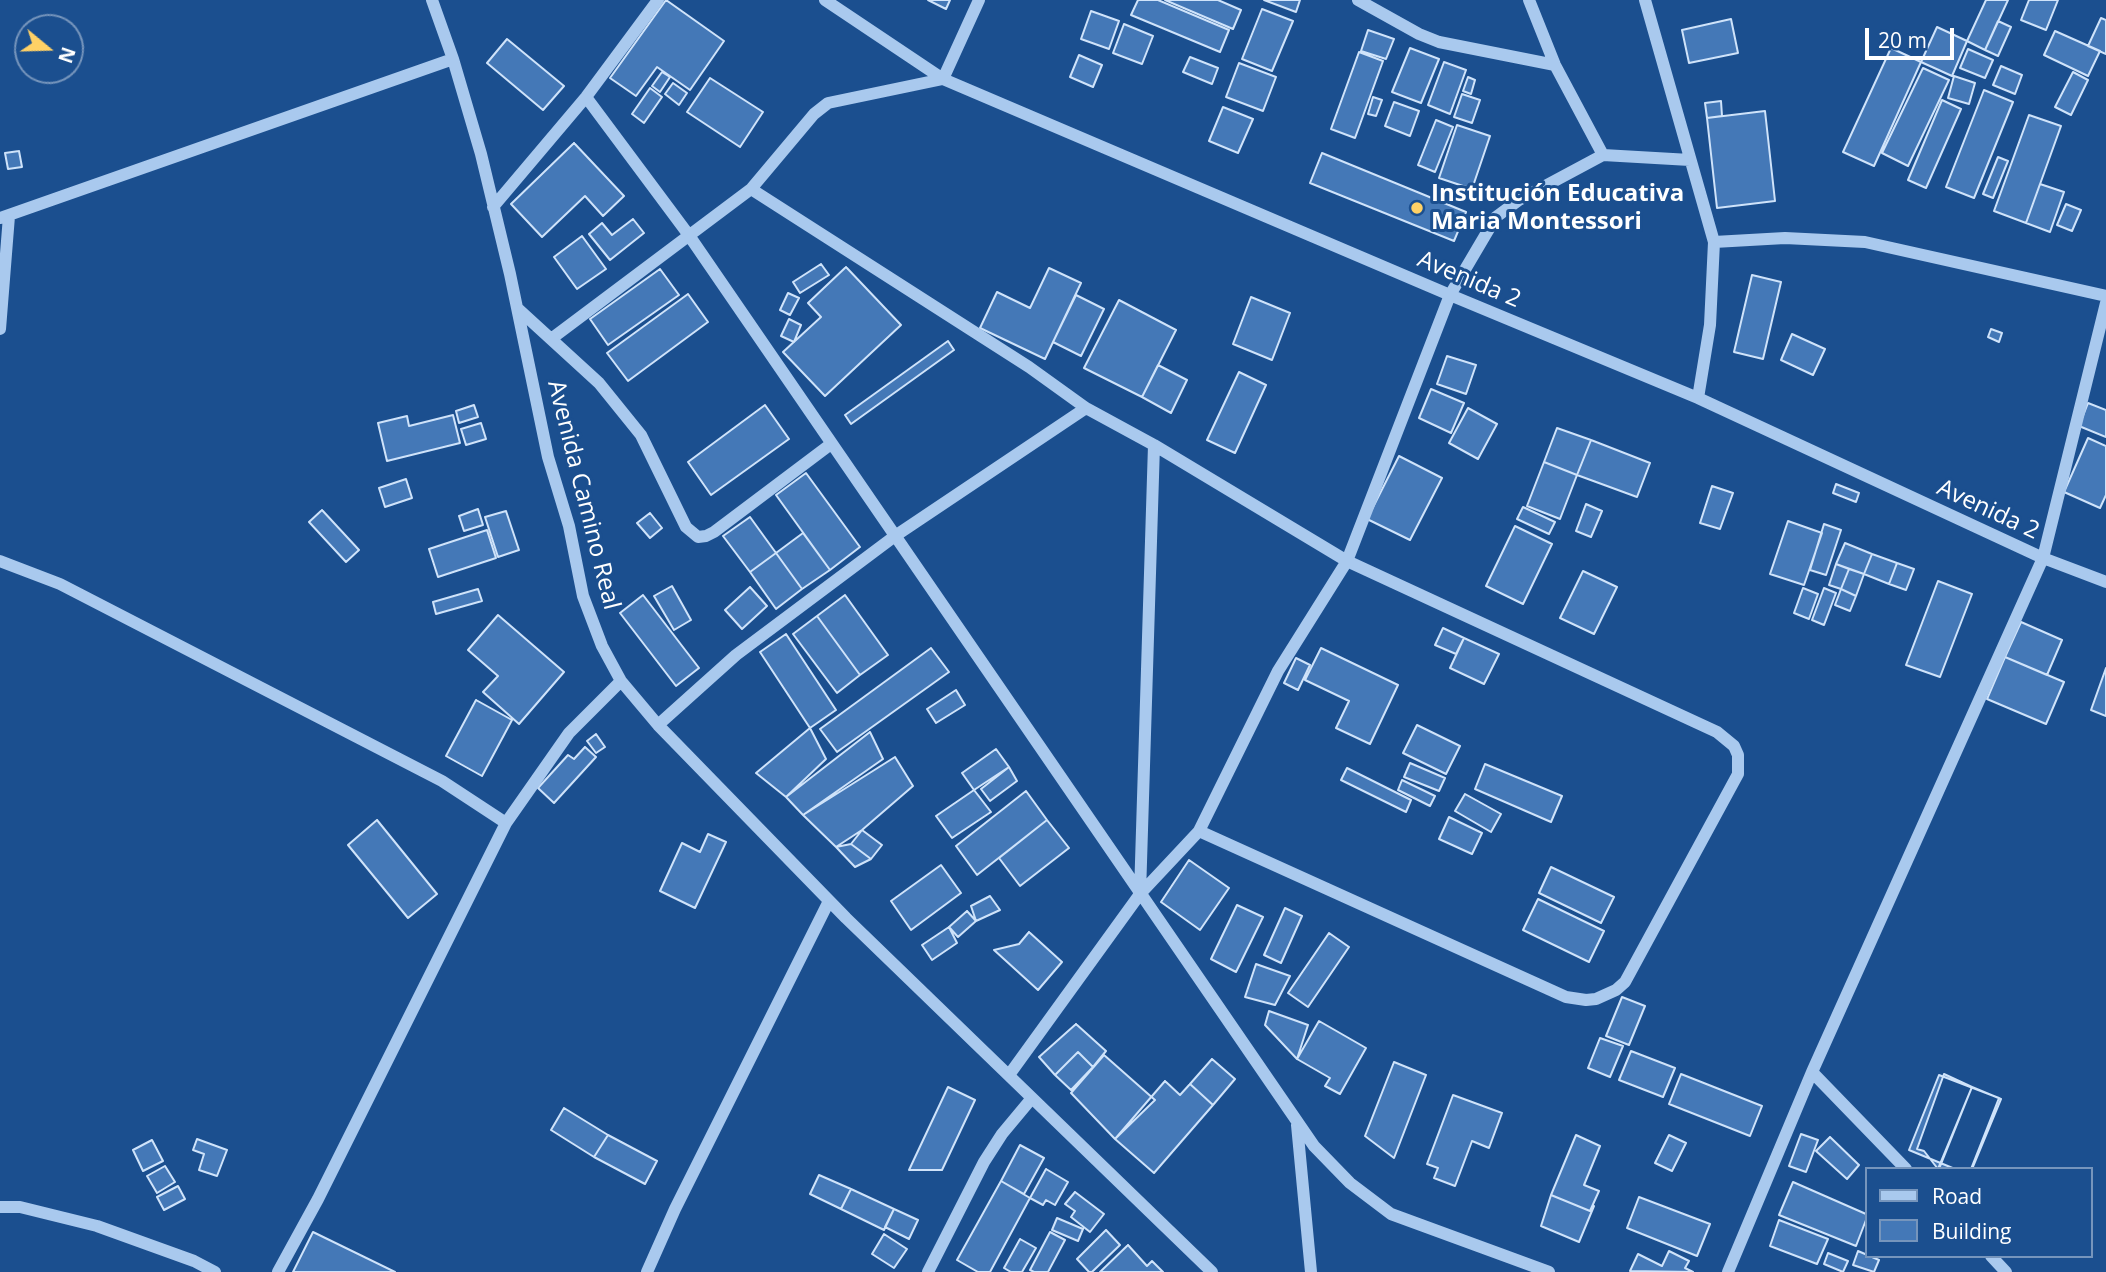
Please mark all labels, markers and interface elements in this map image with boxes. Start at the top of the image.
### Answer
north arrow [14,14,84,84]
scale bar [1868,14,1957,58]
text: 20 m [1878,26,1927,54]
text: N [52,44,82,67]
place label: Institución Educativa Maria Montessori [1431,180,1684,236]
marker: Institución Educativa Maria Montessori [1409,200,1425,216]
street label: Avenida 2 [1413,245,1525,315]
street label: Avenida Camino Real [541,377,625,613]
street label: Avenida 2 [1932,474,2044,546]
legend [1864,1167,2092,1258]
text: Road [1932,1182,1982,1210]
text: Building [1932,1217,2011,1245]

